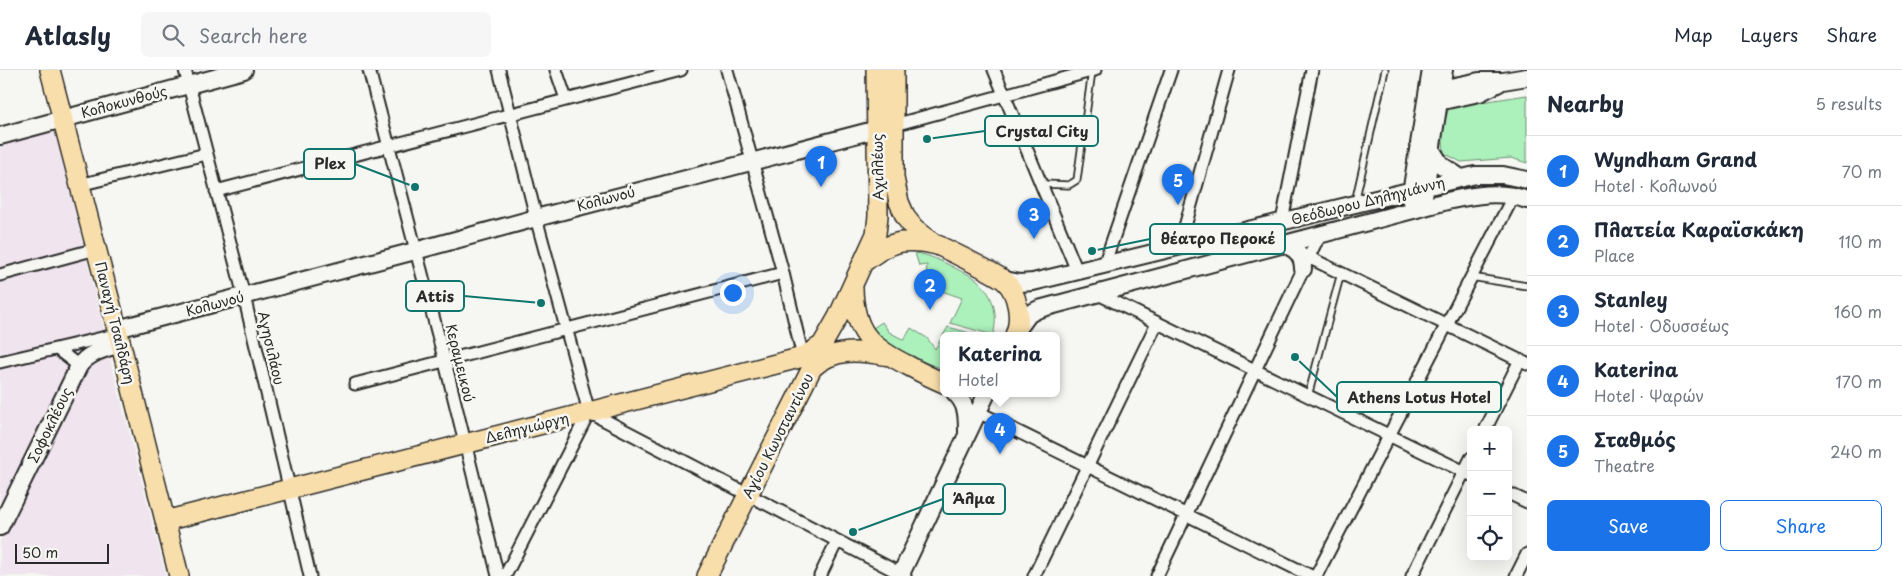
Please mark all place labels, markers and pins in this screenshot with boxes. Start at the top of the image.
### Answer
callout: Crystal City [985,116,1098,146]
pin: 1 [805,146,837,187]
callout: Plex [304,149,355,179]
pin: 5 [1162,164,1194,205]
pin: 3 [1018,198,1050,239]
callout: θέατρο Περοκέ [1150,224,1285,254]
pin: 2 [914,269,946,310]
callout: Attis [406,281,464,311]
callout: Athens Lotus Hotel [1337,382,1501,412]
pin: 4 [984,413,1016,454]
callout: Άλμα [943,484,1005,514]

